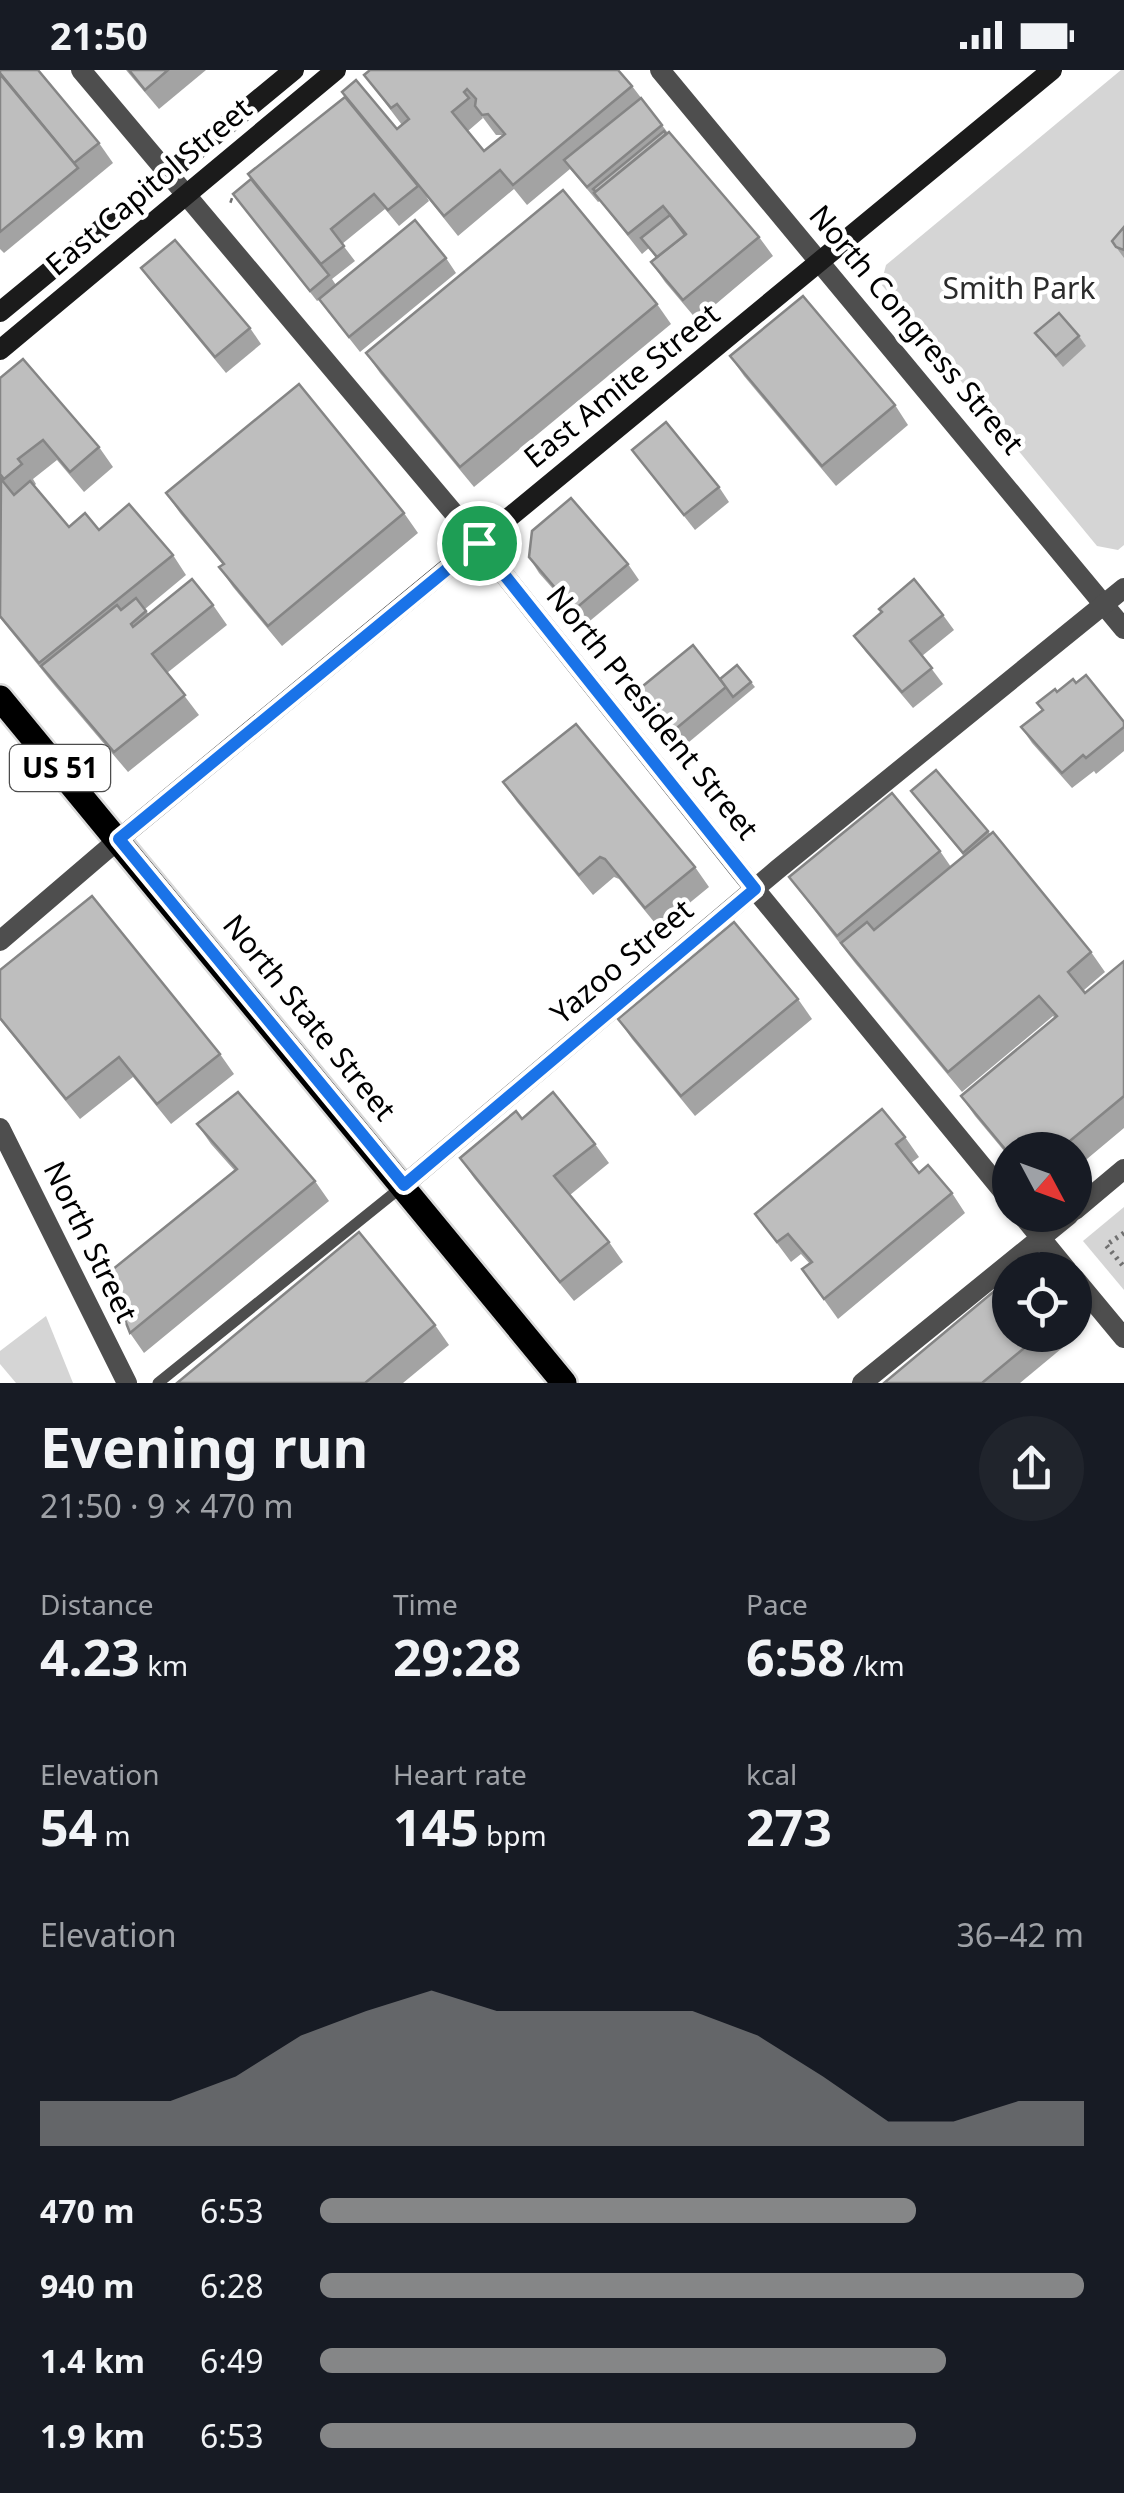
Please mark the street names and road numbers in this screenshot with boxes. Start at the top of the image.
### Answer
street label: East Capitol Street [37,88,260,284]
street label: North Congress Street [801,196,1034,462]
street label: East Amite Street [515,293,728,477]
street label: North President Street [538,576,769,848]
road number: US 51 [10,745,110,791]
street label: Yazoo Street [541,889,701,1033]
street label: North State Street [214,905,406,1129]
street label: North Street [35,1154,148,1329]

